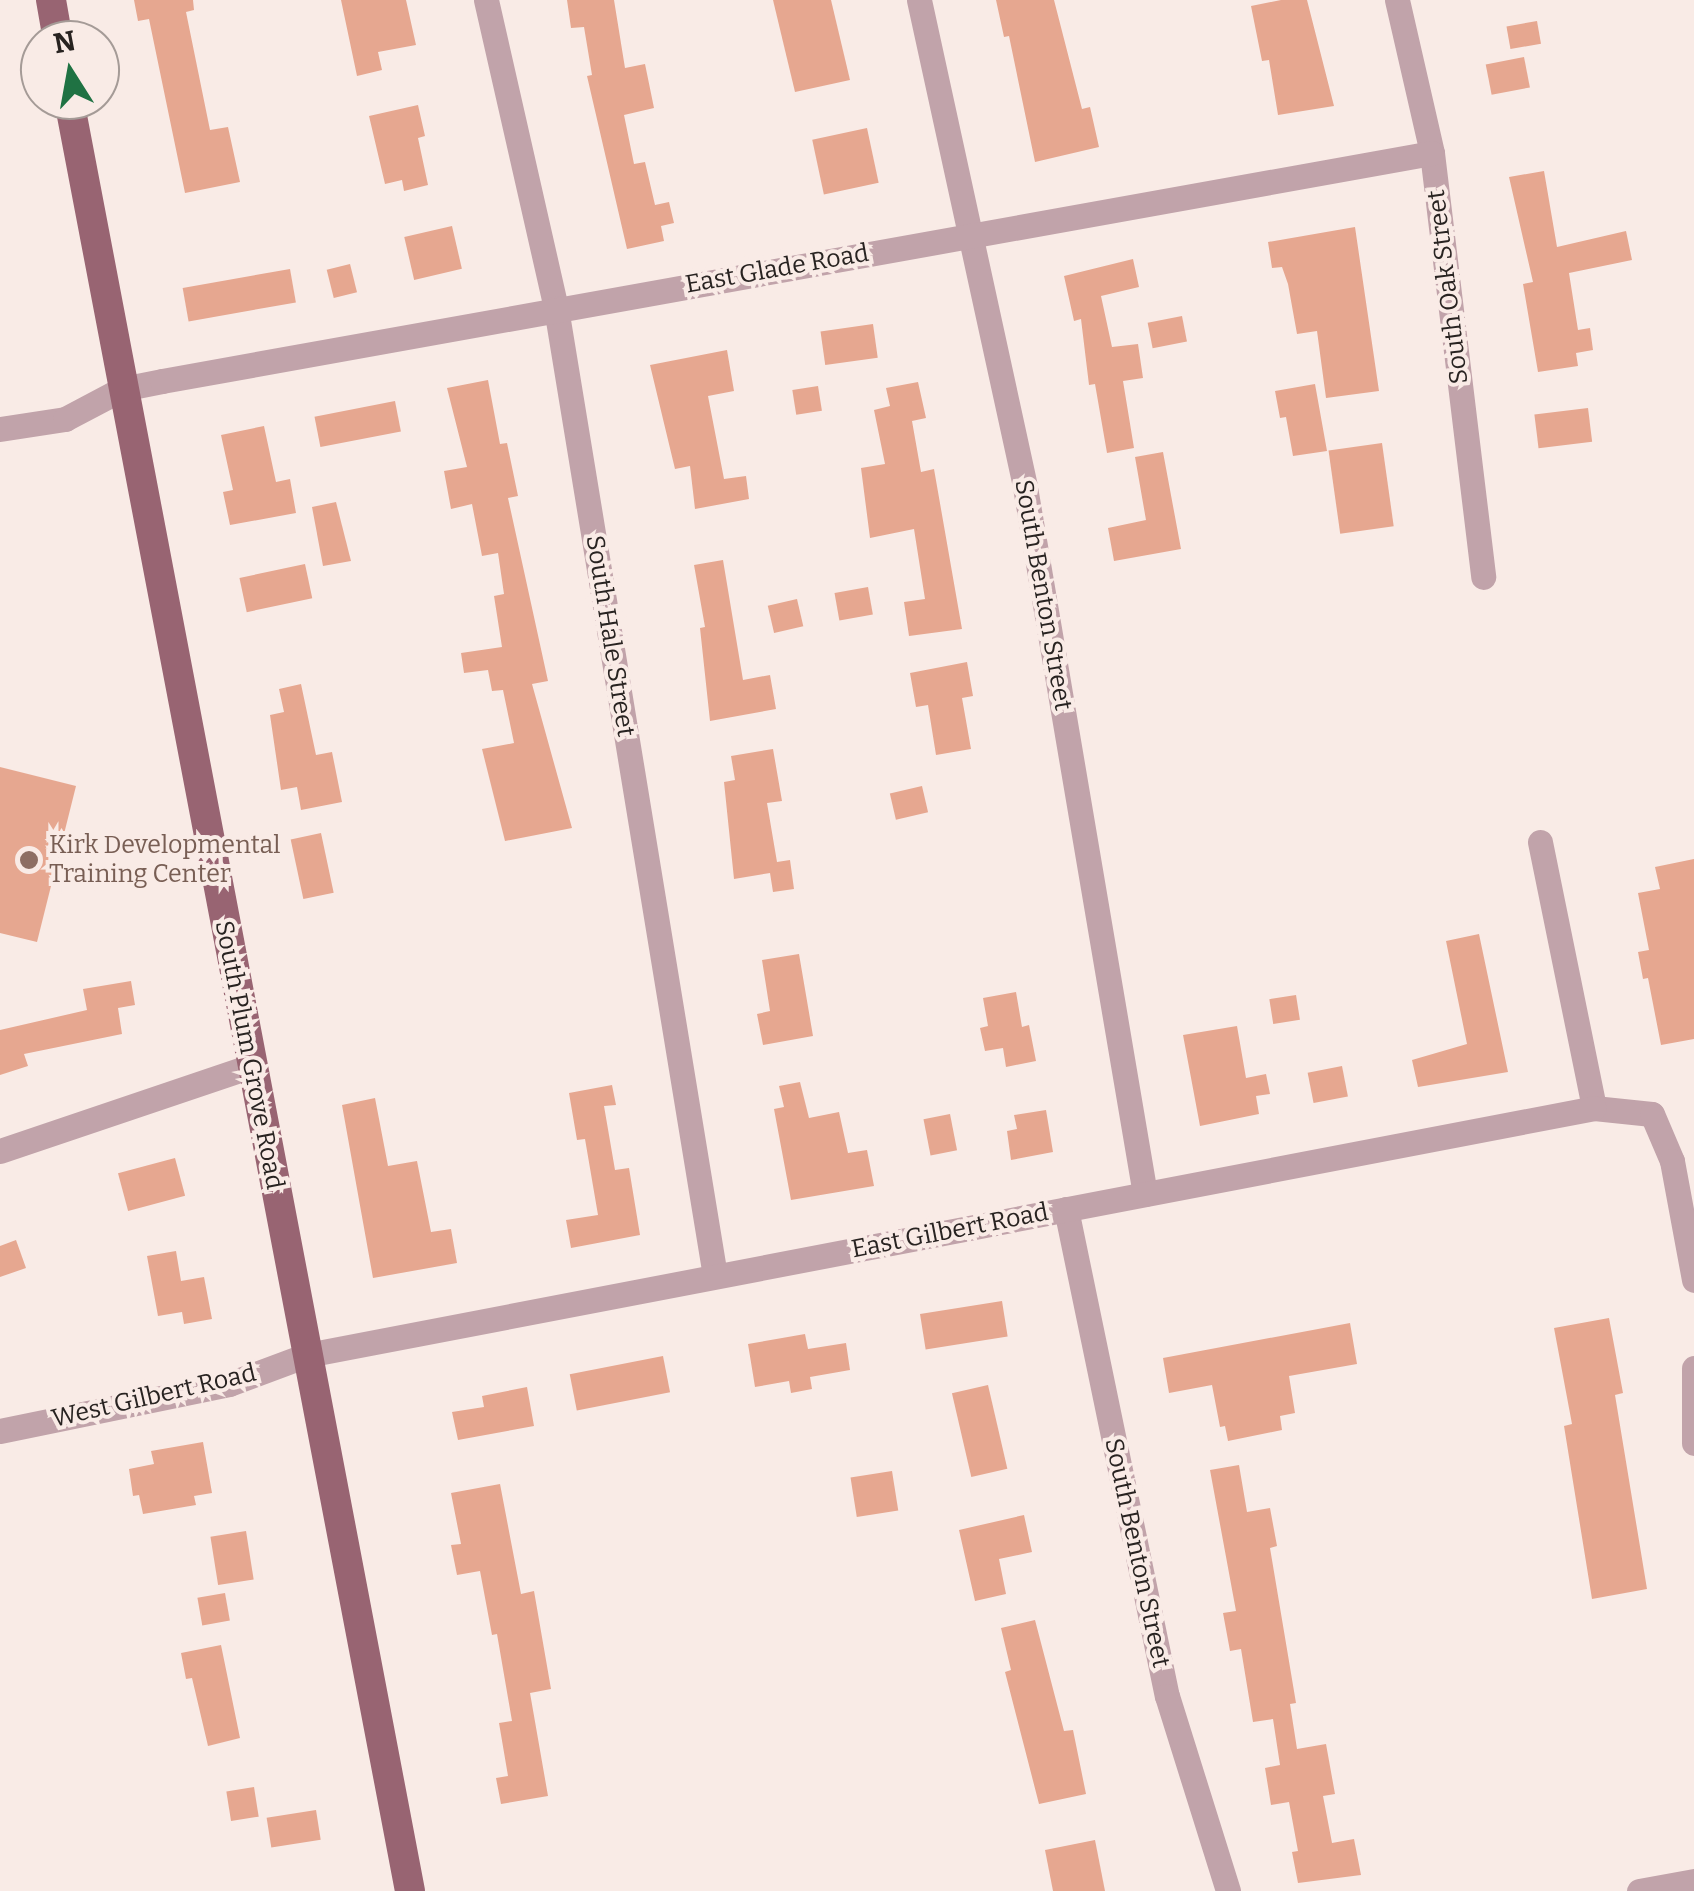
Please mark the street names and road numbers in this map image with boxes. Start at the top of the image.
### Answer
street label: South Oak Street [1421,188,1475,386]
street label: East Glade Road [683,238,871,300]
street label: South Benton Street [1008,477,1078,713]
street label: South Hale Street [579,533,641,739]
street label: South Plum Grove Road [208,918,290,1192]
street label: East Gilbert Road [849,1197,1051,1265]
street label: West Gilbert Road [49,1358,259,1434]
street label: South Benton Street [1098,1436,1176,1670]

